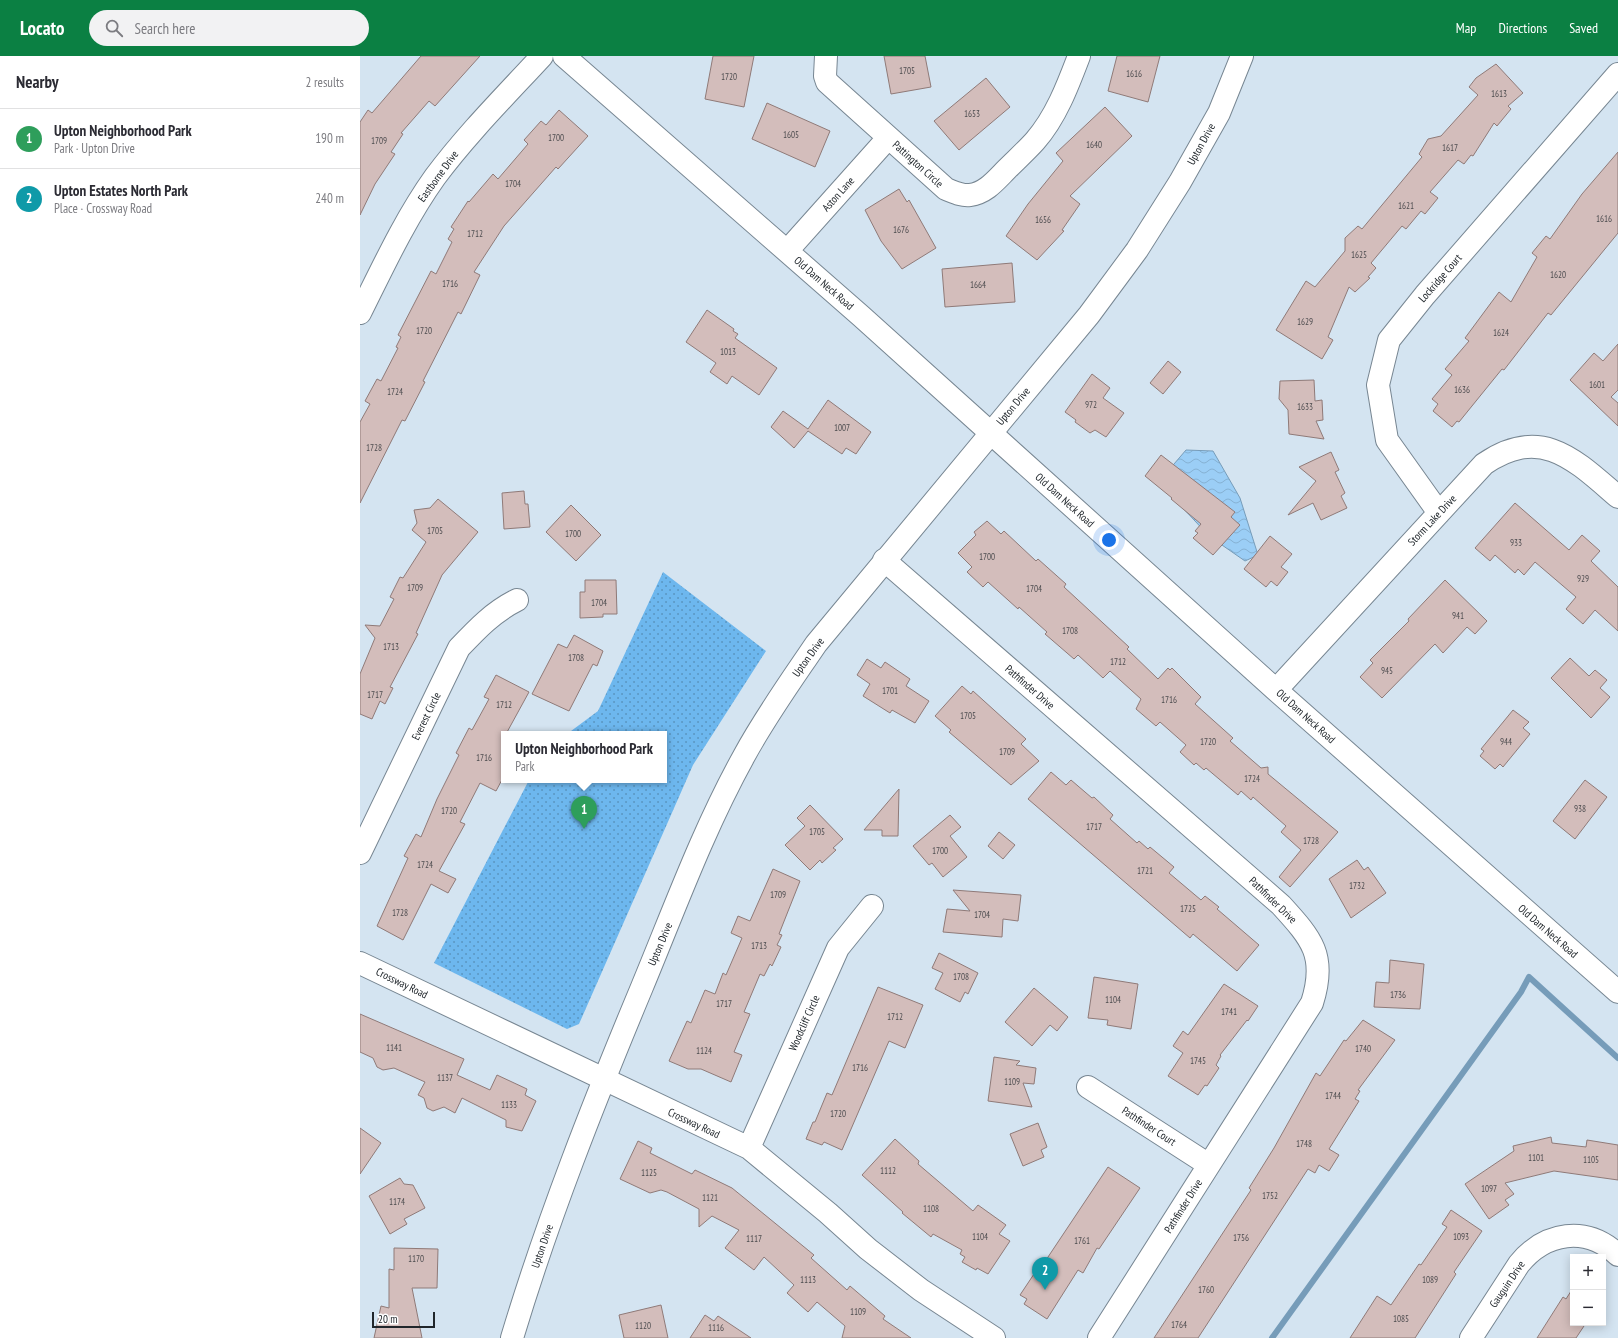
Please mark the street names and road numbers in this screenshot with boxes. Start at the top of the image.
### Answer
street label: Upton Drive [1184,120,1218,167]
street label: Pattington Circle [890,138,947,191]
street label: Eastborne Drive [415,147,462,204]
street label: Aston Lane [819,173,858,214]
street label: Lockridge Court [1415,251,1465,305]
street label: Old Dam Neck Road [791,253,857,313]
street label: Upton Drive [993,384,1033,428]
street label: Old Dam Neck Road [1033,470,1098,530]
street label: Storm Lake Drive [1405,491,1460,548]
street label: Upton Drive [789,634,827,679]
street label: Pathfinder Drive [1002,662,1058,713]
street label: Old Dam Neck Road [1274,686,1339,746]
street label: Everest Circle [408,689,444,742]
street label: Pathfinder Drive [1246,874,1300,927]
street label: Old Dam Neck Road [1515,901,1581,961]
street label: Upton Drive [645,920,675,968]
street label: Crossway Road [374,964,430,1002]
street label: Woodcliff Circle [785,993,823,1053]
street label: Pathfinder Court [1119,1103,1179,1149]
street label: Crossway Road [666,1105,723,1141]
street label: Pathfinder Drive [1161,1176,1205,1236]
street label: Upton Drive [528,1222,556,1270]
street label: Gauguin Drive [1486,1257,1528,1310]

